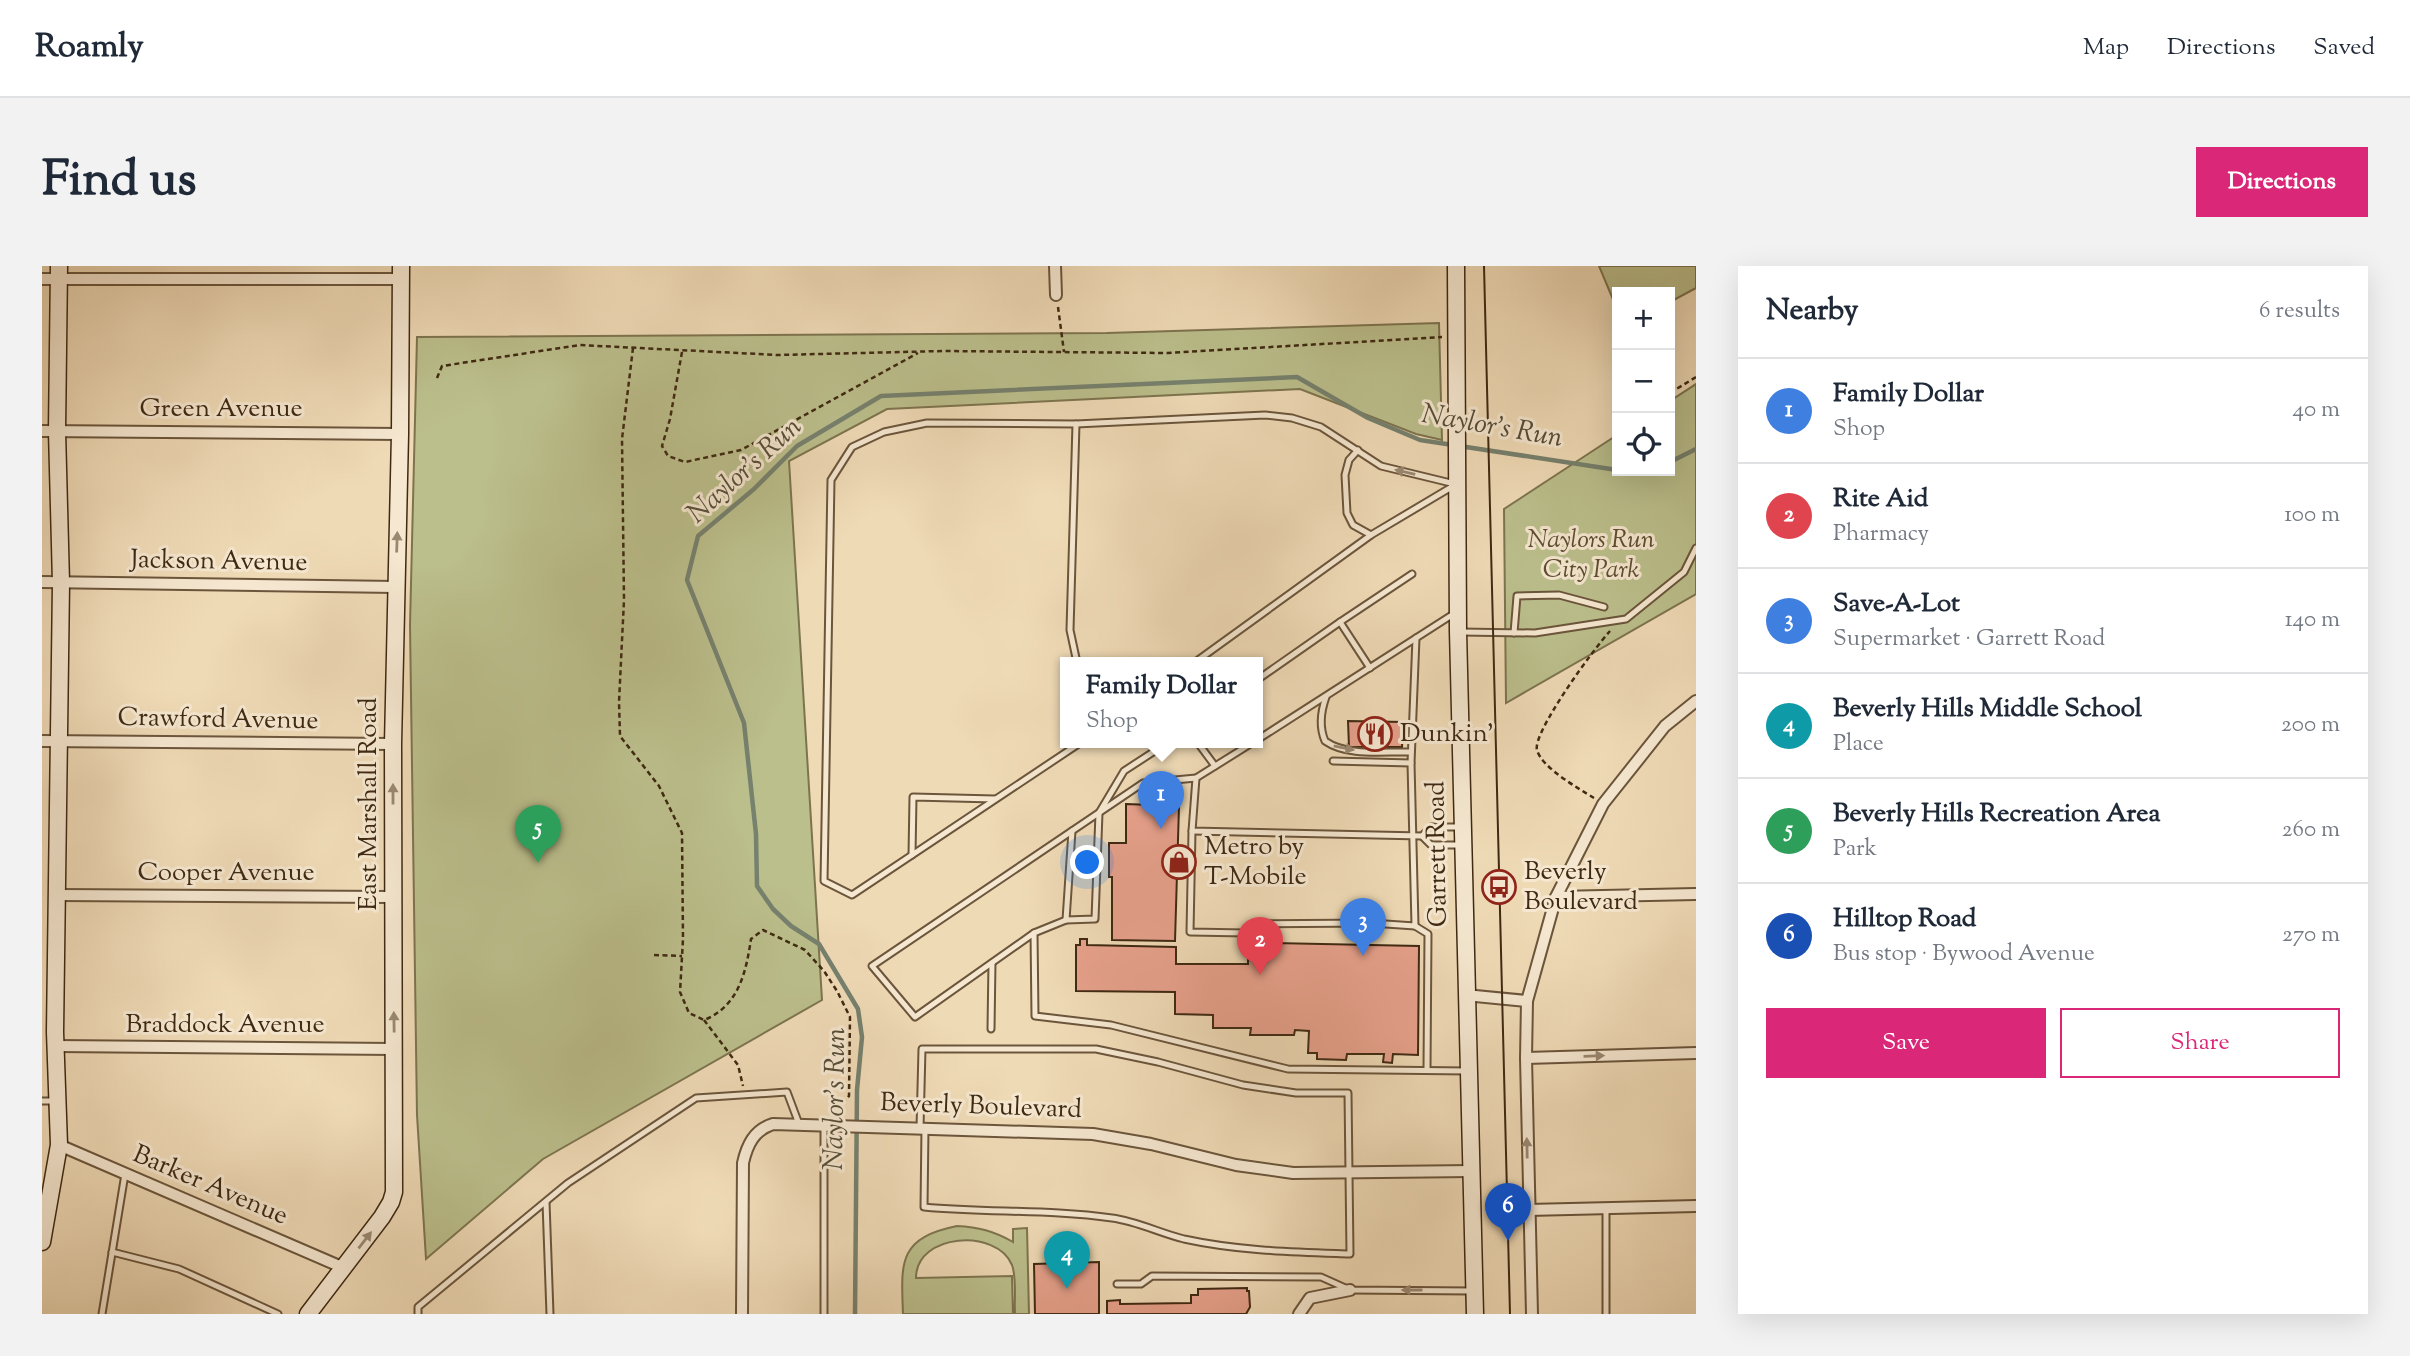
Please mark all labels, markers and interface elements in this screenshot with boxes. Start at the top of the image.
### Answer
text: Roamly [35,24,144,72]
text: Map [2083,31,2129,65]
text: Directions [2167,31,2275,65]
text: Saved [2313,31,2375,65]
text: Find us [42,147,196,217]
button: Directions [2196,147,2368,217]
map controls [1612,287,1675,476]
button: + [1612,287,1675,350]
text: Nearby [1766,290,1858,333]
text: 6 results [2259,295,2340,328]
button: − [1612,350,1675,413]
text: Family Dollar [1833,376,1984,413]
street label: Green Avenue [139,391,303,428]
text: 1 [1785,394,1793,427]
text: 40 m [2293,394,2340,427]
water label: Naylor's Run [1418,395,1566,459]
water label: Naylor's Run [679,408,812,534]
button: locate [1612,413,1675,476]
text: Shop [1833,413,1885,446]
one-way arrow [1394,466,1416,477]
text: Rite Aid [1833,481,1929,518]
text: 2 [1784,499,1794,532]
text: 100 m [2284,499,2340,532]
text: Pharmacy [1833,518,1929,551]
park label: Naylors Run City Park [1527,522,1655,589]
one-way arrow [391,531,402,553]
street label: Jackson Avenue [128,542,308,582]
text: Save-A-Lot [1833,586,1960,623]
text: 3 [1784,604,1794,637]
text: 140 m [2285,604,2340,637]
text: Supermarket · Garrett Road [1833,623,2105,656]
popup [1060,657,1263,748]
text: Family Dollar [1086,668,1237,705]
text: Beverly Hills Middle School [1833,691,2142,728]
street label: East Marshall Road [351,697,388,911]
street label: Crawford Avenue [117,700,319,740]
text: Shop [1086,705,1138,738]
text: 4 [1783,709,1795,742]
text: 200 m [2281,709,2340,742]
restaurant icon: Dunkin' [1356,715,1394,753]
place label: Dunkin' [1400,716,1494,753]
text: Place [1833,728,1884,761]
one-way arrow [1333,743,1355,754]
pin: 1 [1138,771,1184,829]
street label: Garrett Road [1418,780,1458,927]
one-way arrow [387,783,399,805]
text: Beverly Hills Recreation Area [1833,796,2160,833]
pin: 5 [515,805,561,863]
text: 5 [1785,814,1793,847]
text: 260 m [2282,814,2340,847]
place label: Metro by T-Mobile [1204,829,1307,896]
text: Park [1833,833,1877,866]
shop icon: Metro by T-Mobile [1160,843,1198,881]
your location [1070,845,1104,879]
place label: Beverly Boulevard [1524,854,1638,921]
street label: Cooper Avenue [137,855,315,892]
bus stop icon: Beverly Boulevard [1480,868,1518,906]
pin: 3 [1340,898,1386,956]
text: Hilltop Road [1833,901,1976,938]
pin: 2 [1237,917,1283,975]
text: 6 [1783,919,1795,952]
text: 270 m [2282,919,2340,952]
text: Bus stop · Bywood Avenue [1833,938,2095,971]
street label: Braddock Avenue [125,1007,325,1044]
button: Save [1766,1008,2046,1078]
button: Share [2060,1008,2340,1078]
one-way arrow [388,1011,399,1033]
water label: Naylor's Run [815,1027,857,1171]
one-way arrow [1583,1051,1605,1062]
street label: Beverly Boulevard [879,1085,1083,1129]
street label: Barker Avenue [127,1137,293,1235]
one-way arrow [1521,1137,1533,1159]
pin: 6 [1485,1183,1531,1241]
pin: 4 [1044,1231,1090,1289]
one-way arrow [357,1232,372,1250]
one-way arrow [1401,1284,1423,1296]

